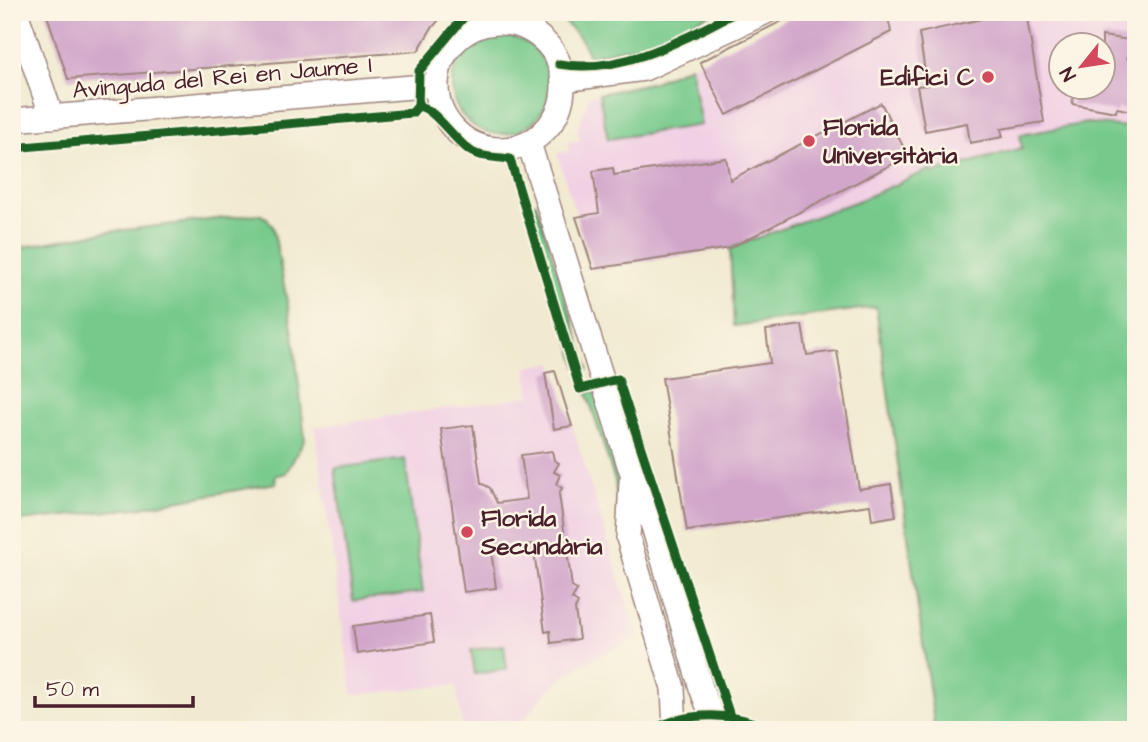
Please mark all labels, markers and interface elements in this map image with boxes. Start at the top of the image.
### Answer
north arrow [1046,32,1116,102]
street label: Avinguda del Rei en Jaume I [71,48,373,109]
place label: Edifici C [881,61,974,95]
text: N [1054,62,1083,86]
marker: Edifici C [980,69,996,85]
place label: Florida Universitària [823,111,958,173]
marker: Florida Universitària [801,133,817,149]
place label: Florida Secundària [480,502,603,564]
marker: Florida Secundària [459,524,475,540]
scale bar [35,665,192,709]
text: 50 m [46,675,100,704]

